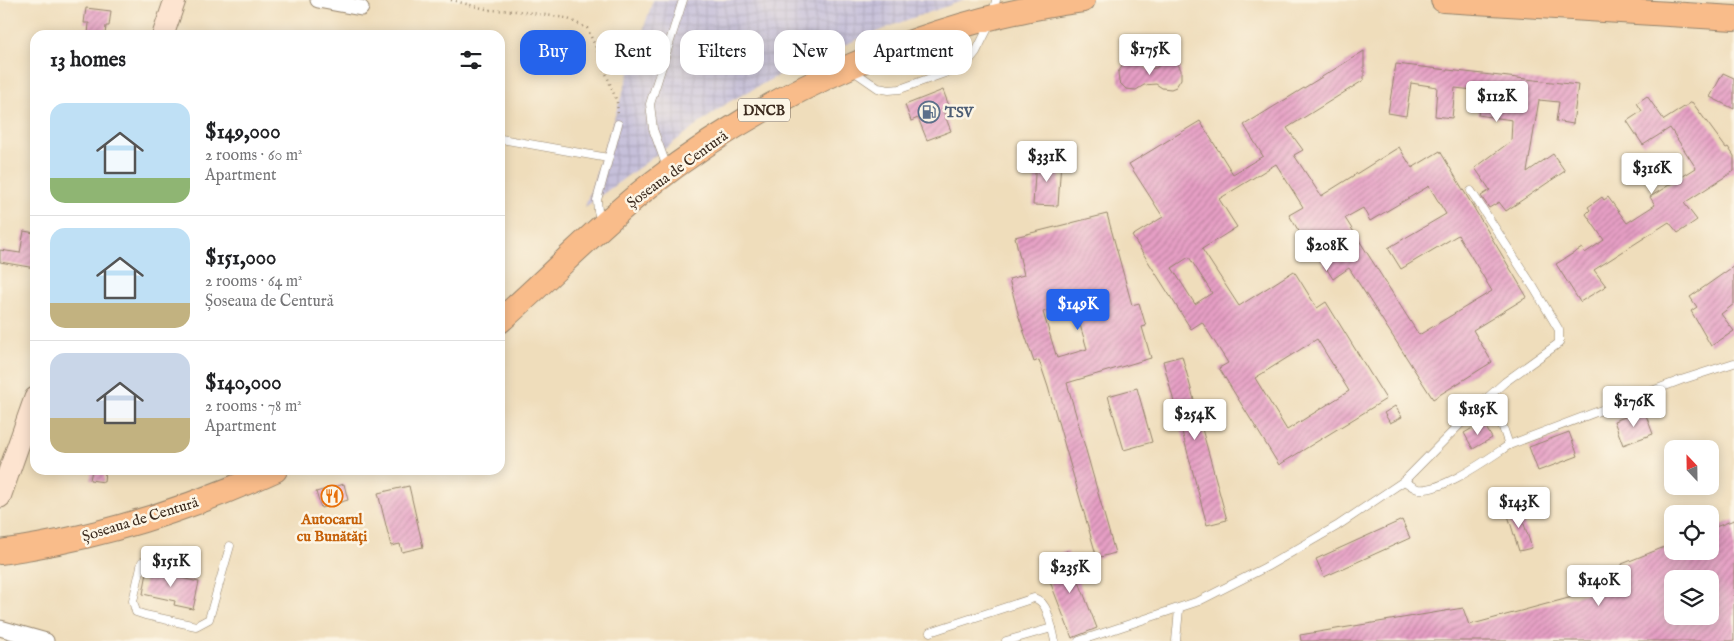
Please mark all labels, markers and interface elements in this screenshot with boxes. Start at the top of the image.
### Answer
chip: Buy [520,30,586,75]
chip: Rent [596,30,670,75]
chip: Filters [680,30,764,75]
chip: New [774,30,845,75]
chip: Apartment [855,30,972,75]
pin: $175K [1115,34,1185,76]
text: $175K [1130,40,1170,60]
icon: filters [457,46,485,74]
text: 13 homes [50,47,126,74]
pin: $112K [1462,80,1532,123]
text: $112K [1477,87,1517,107]
road number: DNCB [738,98,790,122]
fuel station icon: TSV [917,100,941,124]
place label: TSV [944,103,975,122]
text: $149,000 [205,119,280,146]
icon: home [90,123,150,183]
street label: Șoseaua de Centură [623,126,732,213]
pin: $331K [1012,140,1082,183]
text: 2 rooms · 60 m² [205,146,303,166]
text: $331K [1028,147,1066,167]
pin: $316K [1617,152,1687,195]
text: $316K [1632,159,1672,179]
text: Apartment [205,166,276,186]
pin: $208K [1292,230,1362,272]
text: $208K [1306,236,1348,256]
text: $151,000 [205,245,276,272]
icon: home [90,248,150,308]
text: 2 rooms · 64 m² [205,272,303,292]
pin: $149K [1043,288,1113,331]
text: Șoseaua de Centură [205,292,334,312]
text: $149K [1057,295,1099,315]
text: $140,000 [205,370,282,397]
icon: home [90,373,150,433]
pin: $176K [1599,386,1669,428]
text: $176K [1614,392,1654,412]
pin: $185K [1443,394,1513,436]
text: 2 rooms · 78 m² [205,397,302,417]
pin: $254K [1160,398,1230,441]
text: $185K [1459,400,1497,420]
text: $254K [1174,405,1216,425]
text: Apartment [205,417,276,437]
north arrow [1664,440,1719,495]
map controls [1664,440,1719,625]
restaurant icon: Autocarul cu Bunătăți [320,484,344,508]
pin: $143K [1484,486,1554,529]
street label: Șoseaua de Centură [80,493,201,546]
text: $143K [1499,493,1539,513]
button: locate [1664,505,1719,560]
place label: Autocarul cu Bunătăți [297,510,367,546]
pin: $151K [136,546,206,588]
text: $151K [152,552,190,572]
pin: $235K [1035,552,1105,594]
text: $235K [1050,558,1090,578]
pin: $140K [1564,564,1634,607]
button: layers [1664,570,1719,625]
text: $140K [1578,571,1620,591]

